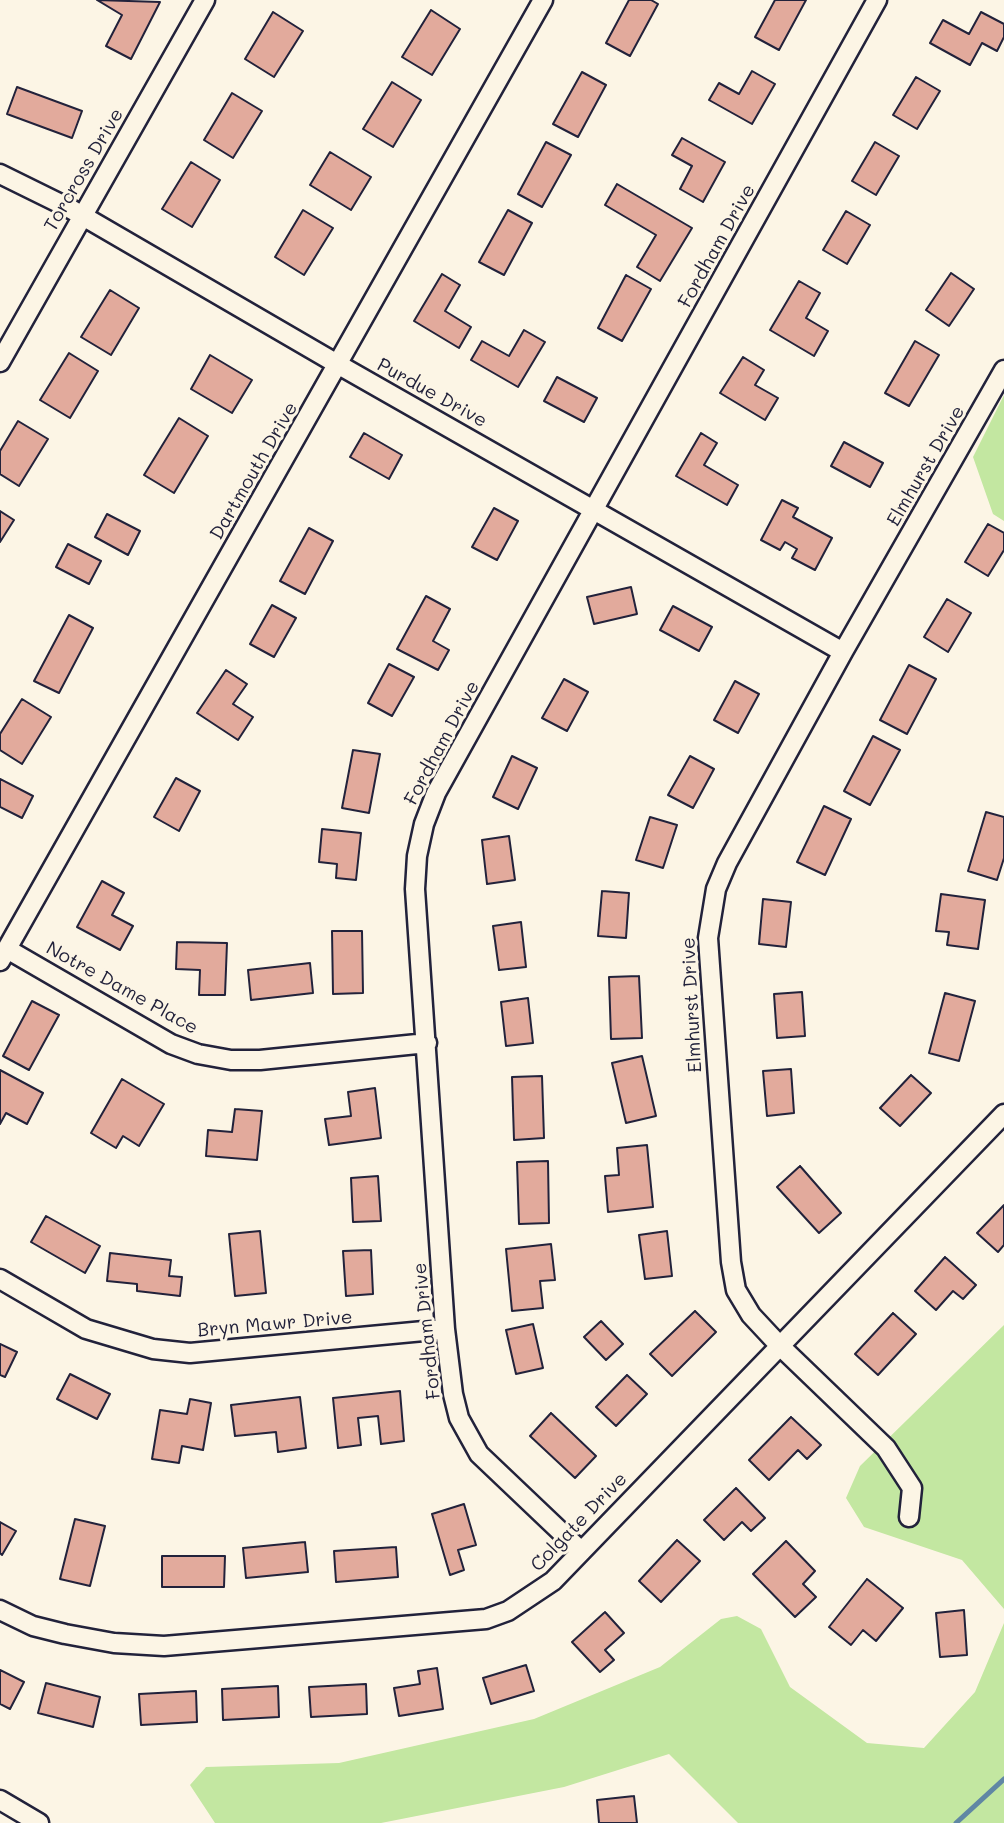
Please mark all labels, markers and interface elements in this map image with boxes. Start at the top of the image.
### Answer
street label: Torcross Drive [40,104,128,236]
street label: Fordham Drive [674,180,760,312]
street label: Purdue Drive [373,353,491,433]
street label: Dartmouth Drive [205,398,303,544]
street label: Elmhurst Drive [882,402,970,530]
street label: Fordham Drive [400,677,484,809]
street label: Notre Dame Place [42,937,202,1039]
street label: Elmhurst Drive [677,937,707,1073]
street label: Fordham Drive [408,1261,446,1401]
street label: Bryn Mawr Drive [197,1306,353,1342]
street label: Colgate Drive [526,1468,632,1576]

